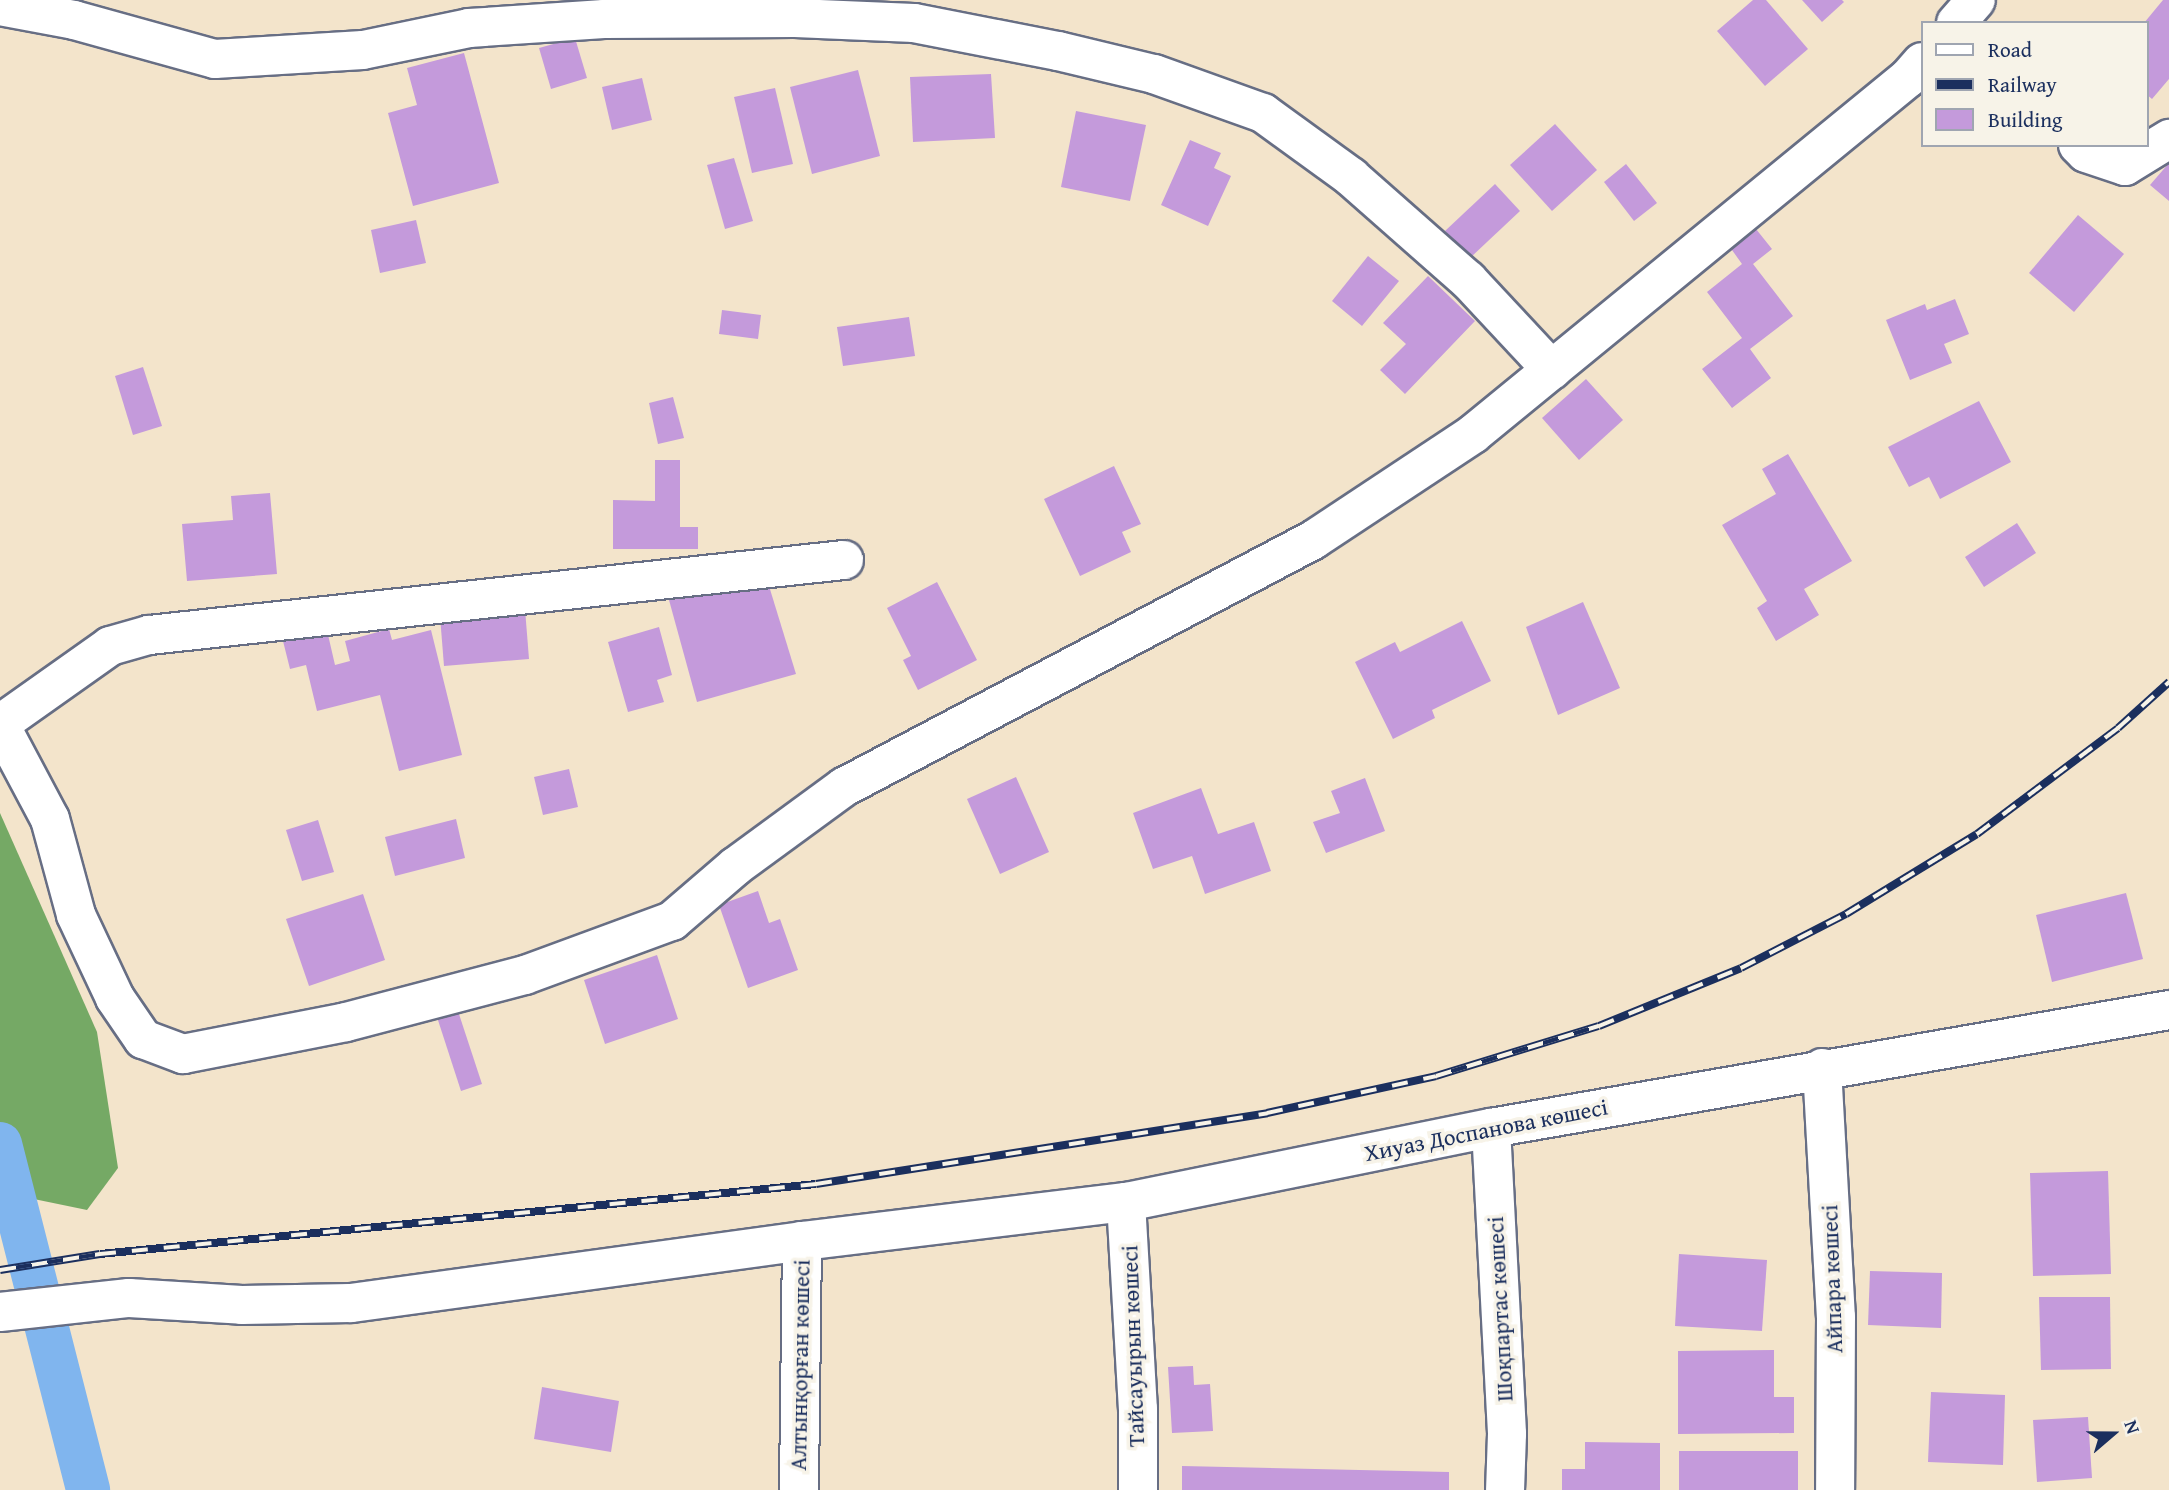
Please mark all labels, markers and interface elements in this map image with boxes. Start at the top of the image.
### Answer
legend [1920,21,2148,147]
text: Road [1988,34,2032,65]
text: Railway [1988,69,2057,100]
text: Building [1988,104,2062,135]
street label: Хиуаз Доспанова көшесі [1362,1093,1610,1167]
street label: Айпара көшесі [1816,1204,1848,1354]
street label: Шоқпартас көшесі [1481,1216,1519,1402]
street label: Тайсауырын көшесі [1116,1245,1150,1447]
street label: Алтынқорған көшесі [784,1259,816,1471]
north arrow [2078,1399,2148,1469]
text: N [2117,1416,2148,1438]

